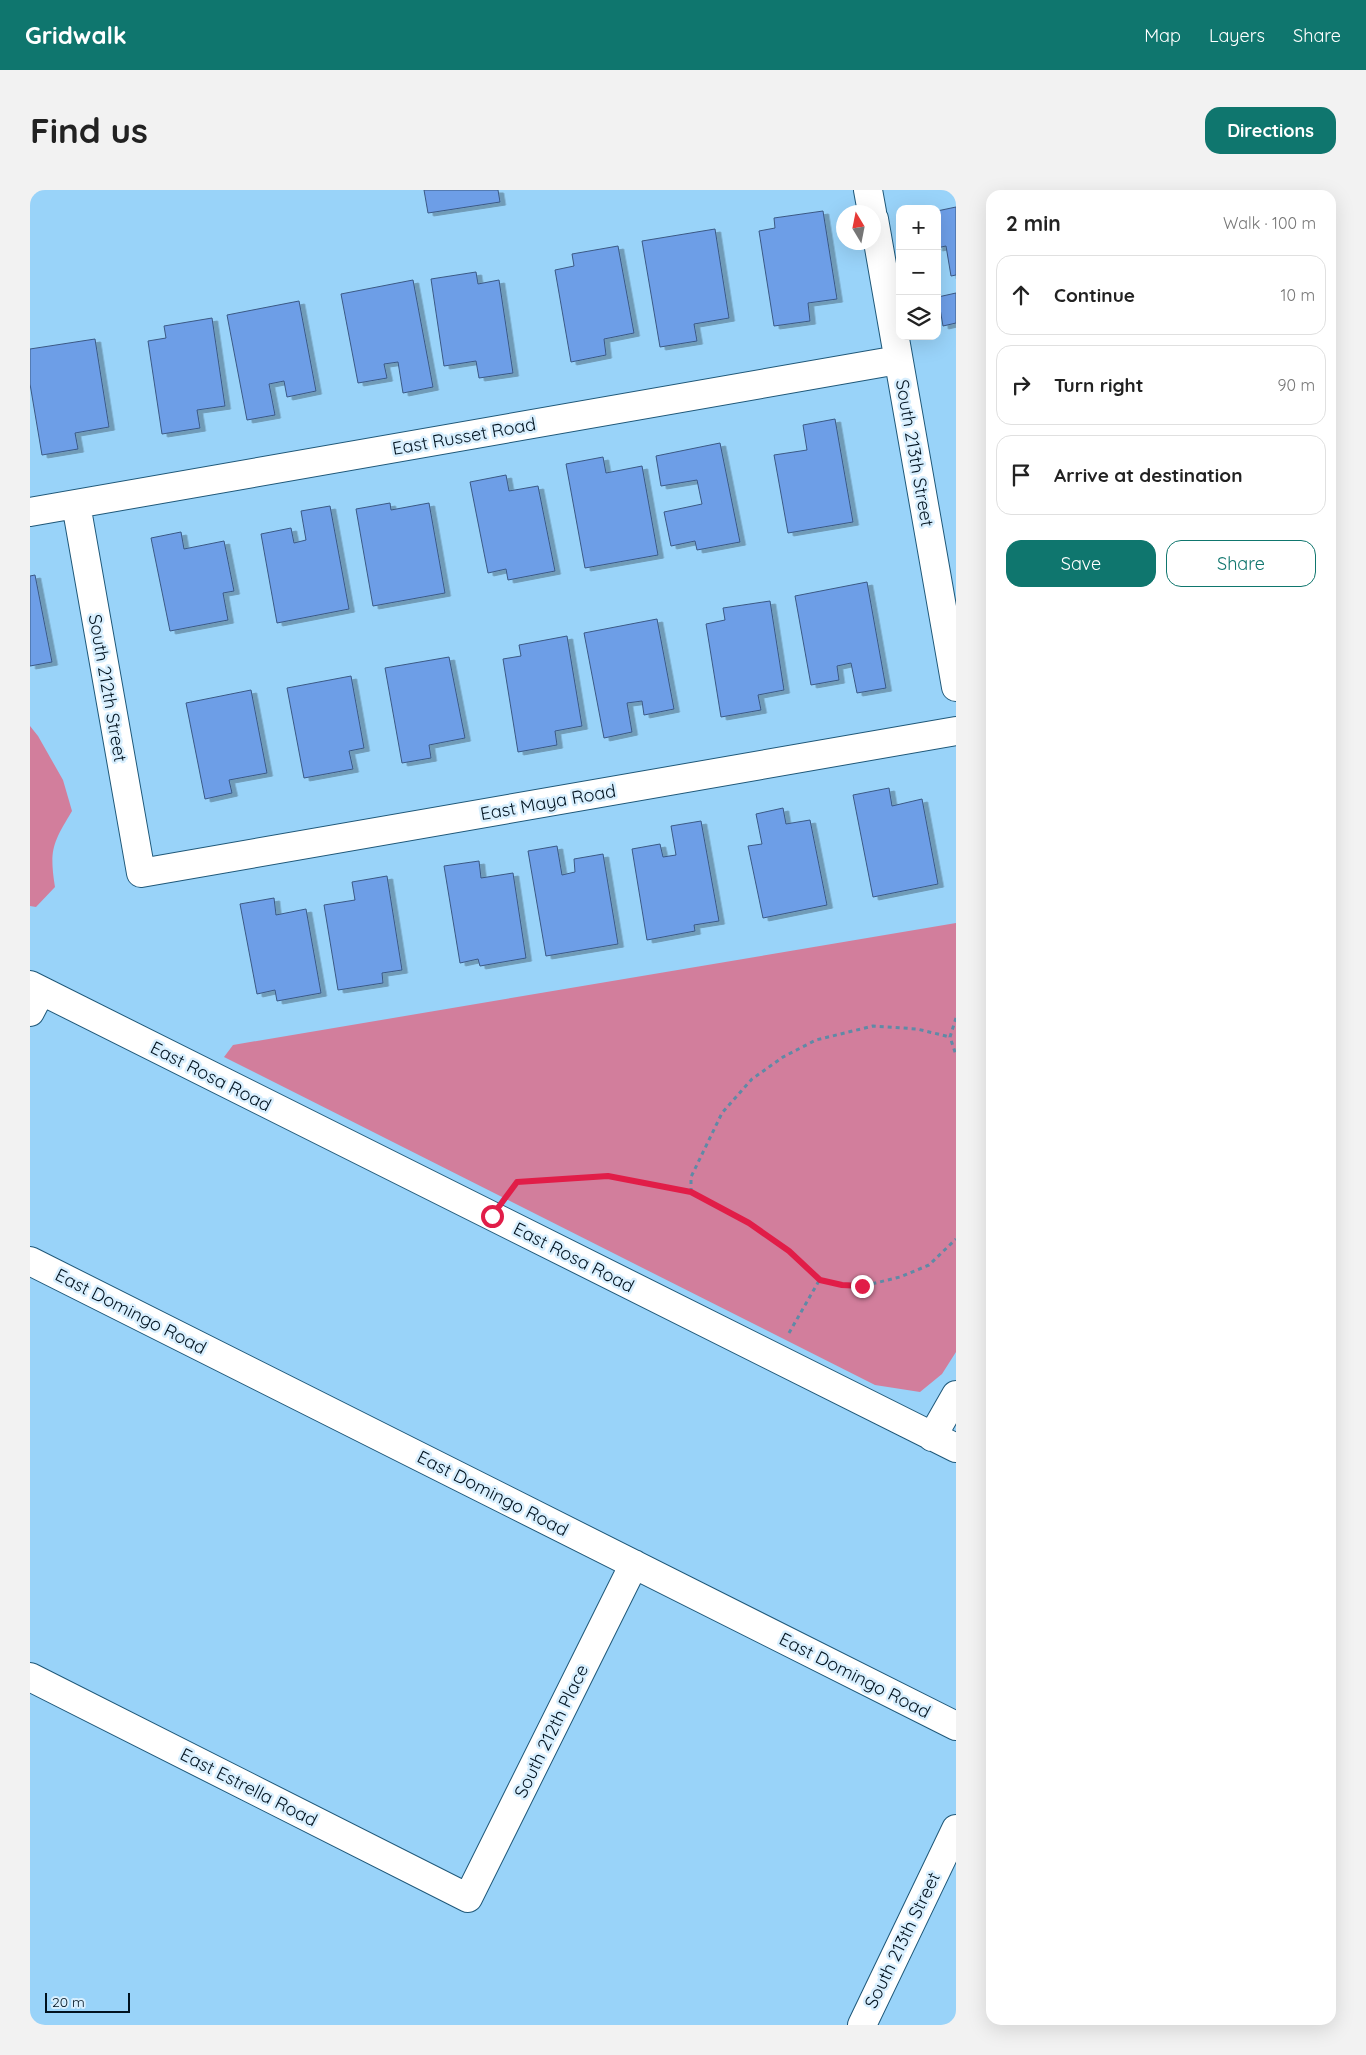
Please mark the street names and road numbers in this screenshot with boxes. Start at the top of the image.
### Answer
street label: South 213th Street [891,378,939,528]
street label: East Russet Road [390,412,538,460]
street label: South 212th Street [84,612,132,764]
street label: East Maya Road [478,779,618,825]
street label: East Rosa Road [147,1036,275,1116]
street label: East Rosa Road [510,1217,638,1297]
street label: East Domingo Road [52,1263,210,1359]
street label: East Domingo Road [414,1445,572,1541]
street label: East Domingo Road [776,1627,934,1723]
street label: South 212th Place [509,1661,593,1801]
street label: East Estrella Road [177,1743,321,1831]
street label: South 213th Street [859,1868,945,2012]

